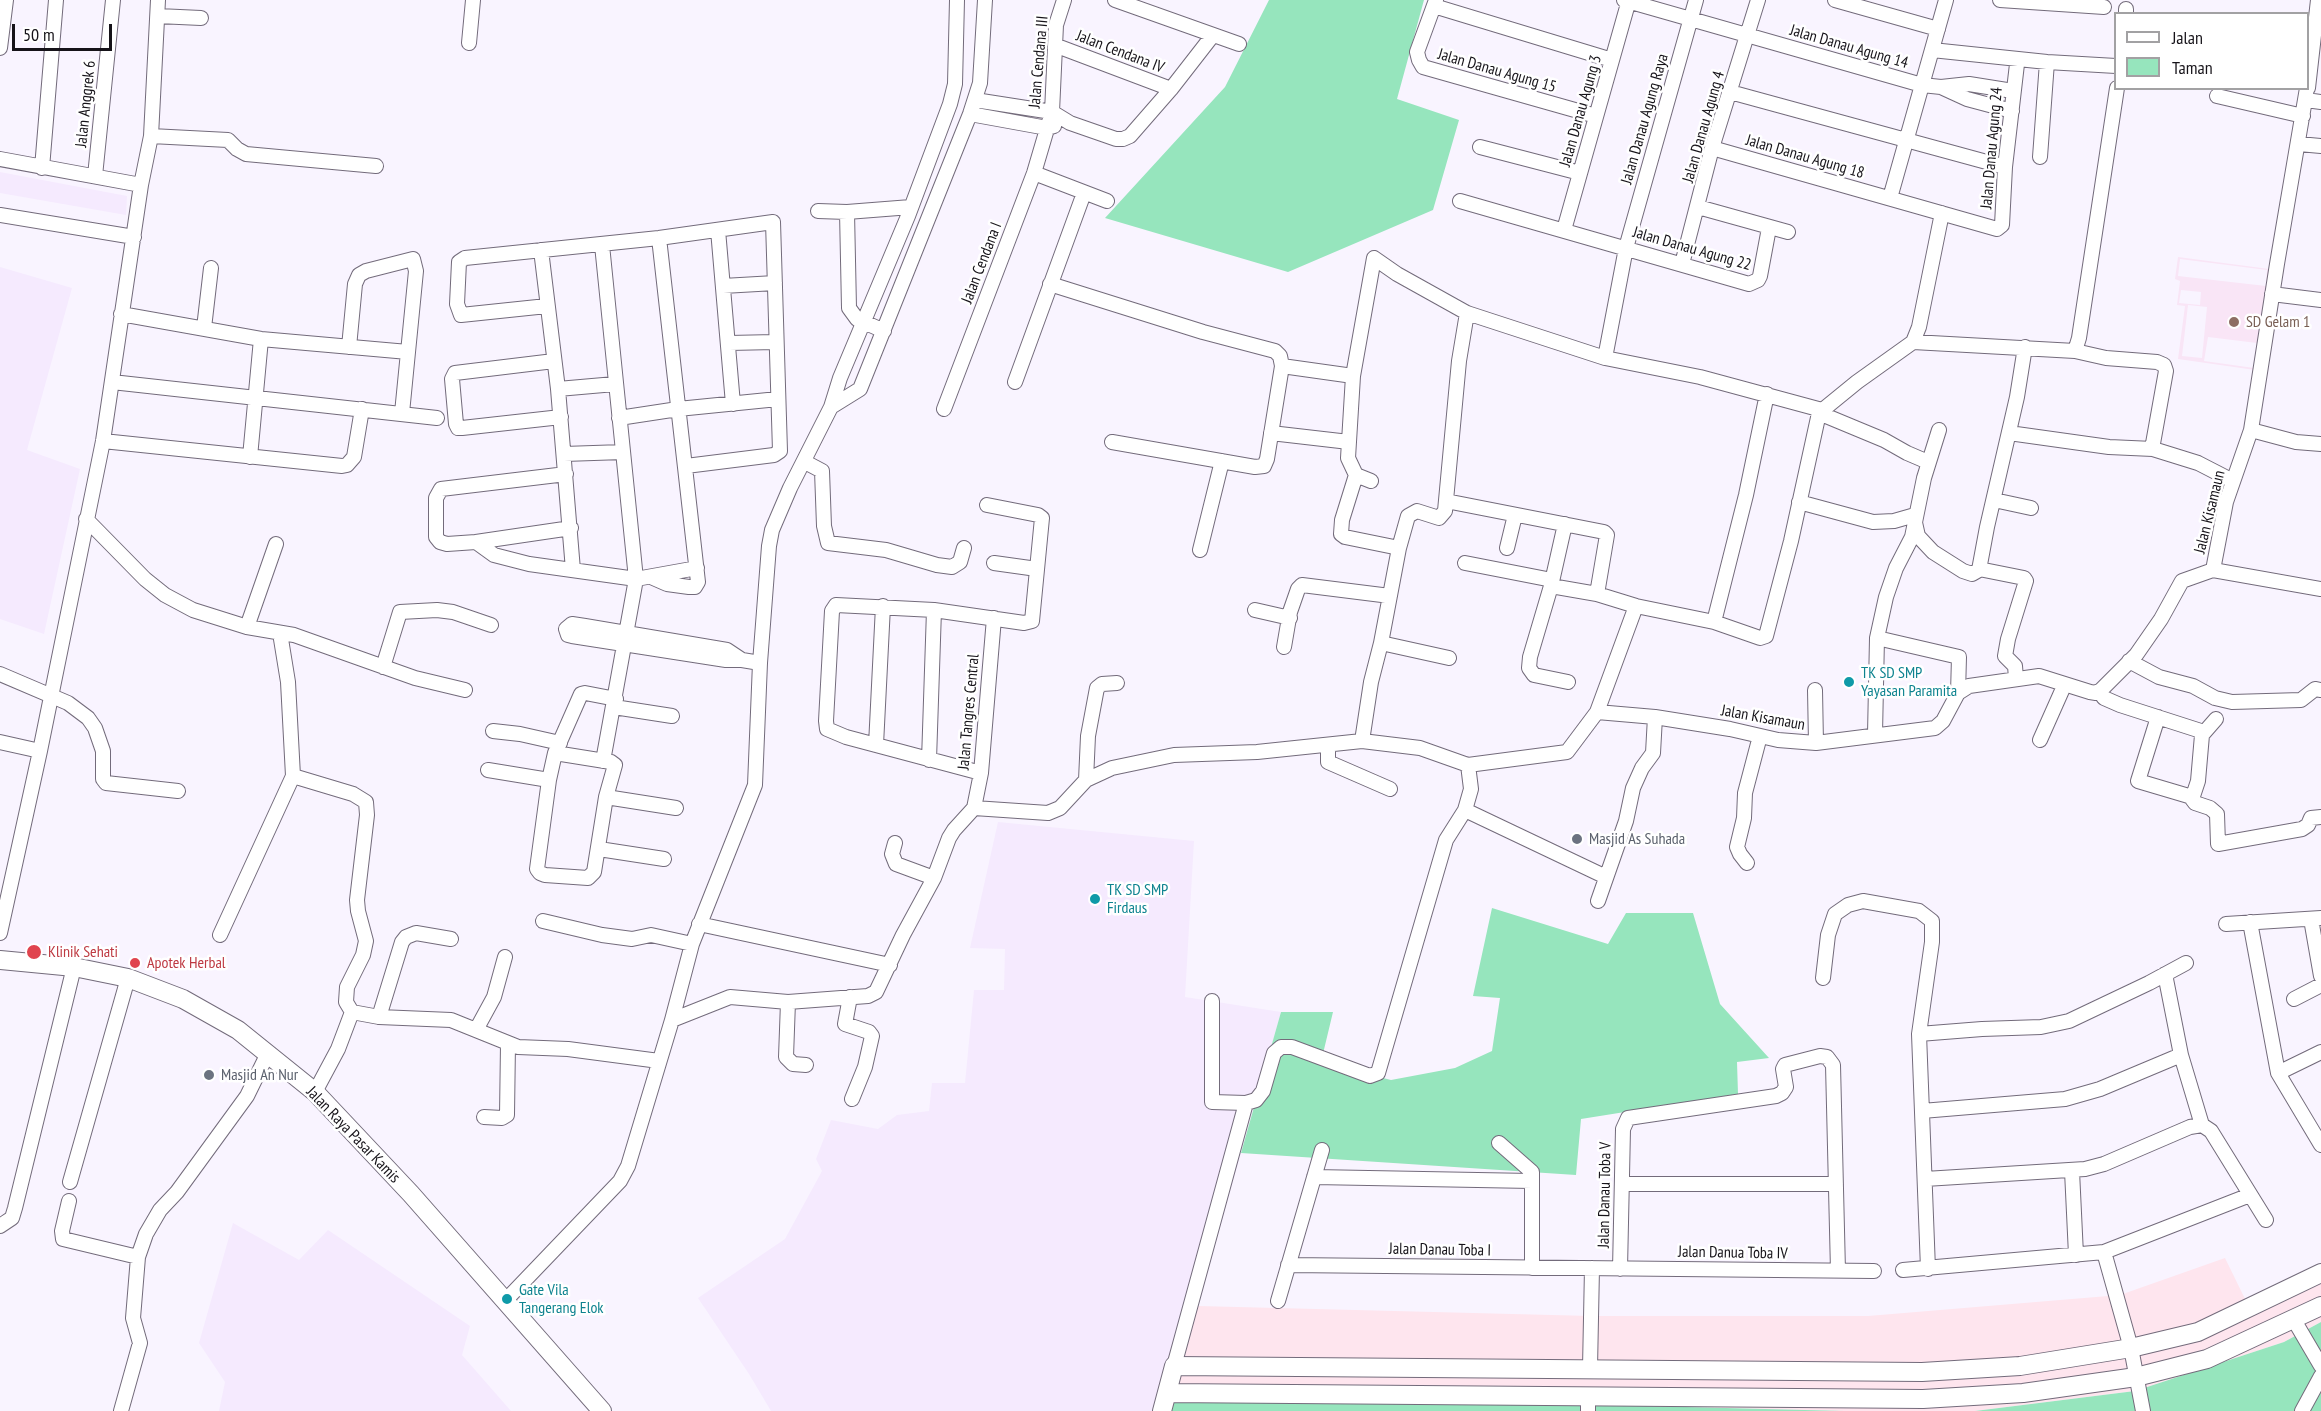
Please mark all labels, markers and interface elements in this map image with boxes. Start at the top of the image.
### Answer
scale bar [15,12,116,50]
legend [2114,12,2309,90]
street label: Jalan Cendana III [1025,15,1053,109]
street label: Jalan Danau Agung 14 [1788,21,1910,73]
text: 50 m [23,23,55,46]
street label: Jalan Cendana IV [1073,26,1167,78]
text: Jalan [2172,26,2203,49]
street label: Jalan Danau Agung 15 [1436,45,1558,97]
street label: Jalan Danau Agung Raya [1617,52,1673,186]
street label: Jalan Danau Agung 3 [1556,53,1606,169]
text: Taman [2172,56,2213,79]
street label: Jalan Anggrek 6 [72,60,100,148]
street label: Jalan Danau Agung 4 [1679,69,1729,185]
street label: Jalan Danau Agung 24 [1977,86,2007,210]
street label: Jalan Danau Agung 18 [1744,131,1866,183]
street label: Jalan Cendana I [958,220,1006,306]
street label: Jalan Danau Agung 22 [1631,223,1753,275]
place label: SD Gelam 1 [2246,312,2310,332]
marker: SD Gelam 1 [2227,315,2241,329]
street label: Jalan Kisamaun [2190,469,2230,555]
street label: Jalan Tangres Central [954,653,984,771]
place label: TK SD SMP Yayasan Paramita [1861,663,1957,701]
marker: TK SD SMP Yayasan Paramita [1842,675,1856,689]
street label: Jalan Kisamaun [1720,701,1806,735]
place label: Masjid As Suhada [1589,829,1685,849]
marker: Masjid As Suhada [1570,832,1584,846]
place label: TK SD SMP Firdaus [1107,880,1168,918]
marker: TK SD SMP Firdaus [1088,892,1102,906]
place label: Klinik Sehati [48,942,118,962]
marker: Klinik Sehati [25,943,43,961]
place label: Apotek Herbal [147,953,226,973]
marker: Apotek Herbal [128,956,142,970]
place label: Masjid An Nur [221,1065,298,1085]
marker: Masjid An Nur [202,1068,216,1082]
street label: Jalan Raya Pasar Kamis [302,1083,404,1187]
street label: Jalan Danau Toba V [1594,1142,1616,1248]
street label: Jalan Danau Toba I [1389,1240,1491,1260]
street label: Jalan Danua Toba IV [1678,1242,1788,1264]
place label: Gate Vila Tangerang Elok [519,1280,604,1318]
marker: Gate Vila Tangerang Elok [500,1292,514,1306]

